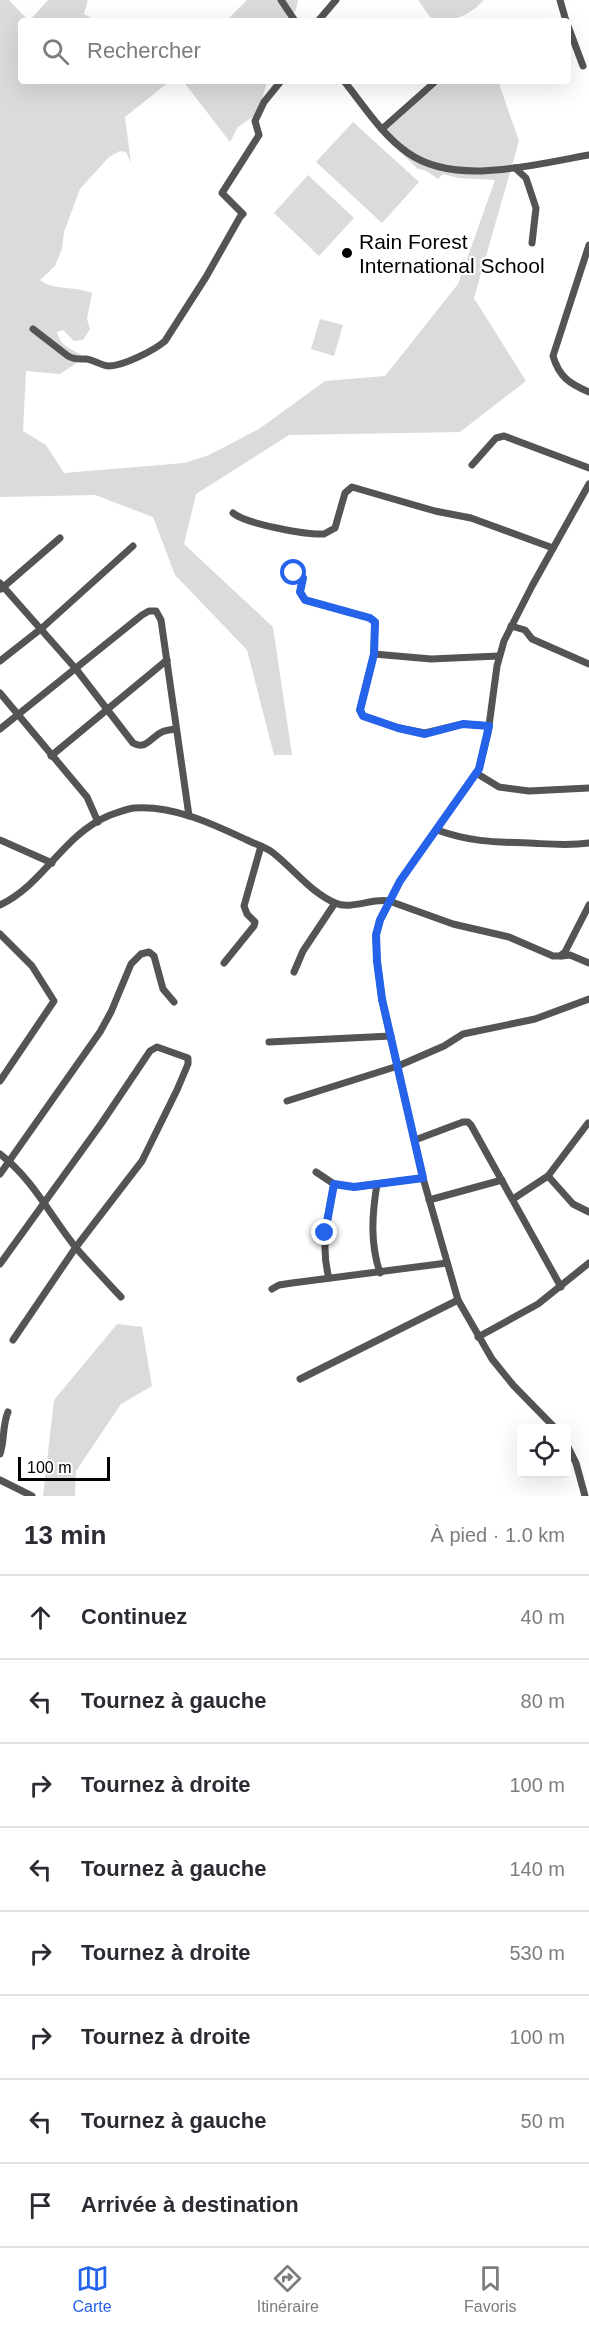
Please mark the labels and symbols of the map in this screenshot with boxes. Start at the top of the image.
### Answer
place label: Rain Forest International School [359,230,545,277]
marker: Rain Forest International School [340,246,354,260]
route start [280,559,306,585]
route end [311,1219,337,1245]
scale bar [18,1454,110,1482]

